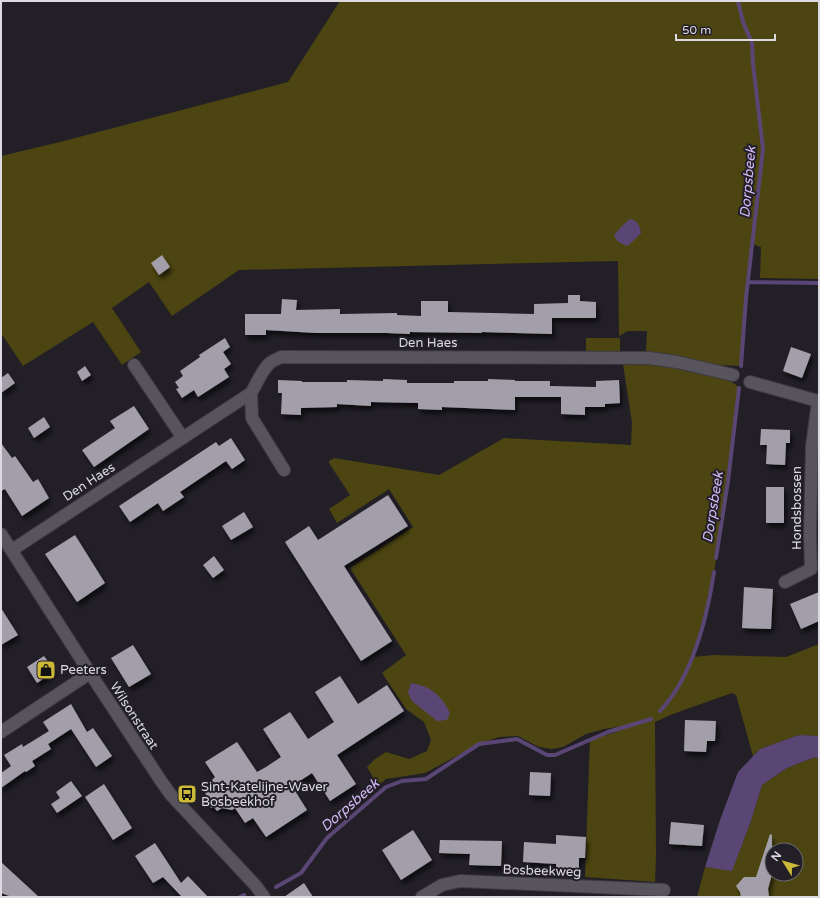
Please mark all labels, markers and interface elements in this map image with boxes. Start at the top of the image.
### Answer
scale bar [676,16,775,42]
text: 50 m [682,23,711,37]
water label: Dorpsbeek [736,144,760,219]
street label: Den Haes [399,335,457,351]
street label: Den Haes [60,459,118,505]
street label: Hondsbossen [789,466,805,550]
water label: Dorpsbeek [699,469,727,544]
shop icon: Peeters [35,659,57,681]
place label: Peeters [60,662,107,678]
street label: Wilsonstraat [106,679,162,753]
water label: Dorpsbeek [317,774,384,835]
place label: Sint-Katelijne-Waver Bosbeekhof [201,779,328,810]
bus stop icon: Sint-Katelijne-Waver Bosbeekhof [176,783,198,805]
north arrow [764,842,804,882]
text: N [769,849,784,864]
street label: Bosbeekweg [502,862,582,880]

